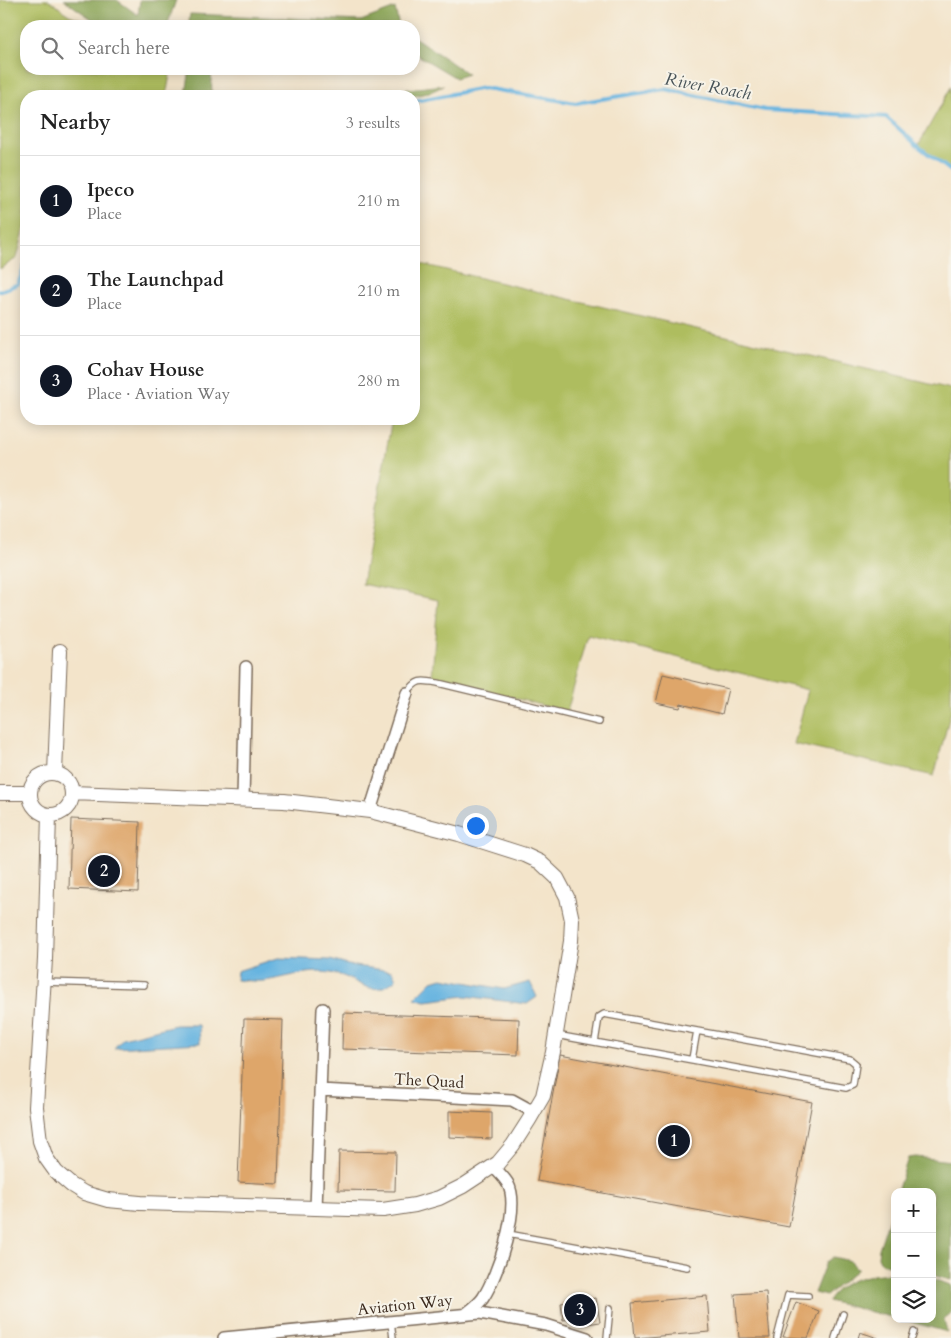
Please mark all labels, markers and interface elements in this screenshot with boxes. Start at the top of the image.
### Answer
search box [20,20,420,75]
icon: search [38,34,66,62]
text: Search here [78,35,170,61]
water label: River Roach [663,67,753,106]
text: Nearby [40,108,111,137]
text: 3 results [346,112,400,134]
text: Ipeco [87,177,134,203]
text: 1 [52,190,60,212]
text: 210 m [358,190,400,212]
text: Place [87,203,122,225]
text: The Launchpad [87,267,224,293]
text: 2 [52,280,60,302]
text: 210 m [358,280,400,302]
text: Place [87,293,122,315]
text: Cohav House [87,357,204,383]
text: 3 [52,370,60,392]
text: 280 m [358,370,400,392]
text: Place · Aviation Way [87,383,230,405]
your location [463,813,489,839]
pin: 2 [88,852,120,890]
street label: The Quad [393,1068,465,1094]
pin: 1 [658,1122,690,1160]
map controls [891,1188,936,1323]
button: + [891,1188,936,1233]
button: − [891,1233,936,1278]
button: layers [891,1278,936,1323]
street label: Aviation Way [356,1289,454,1321]
pin: 3 [564,1291,596,1329]

